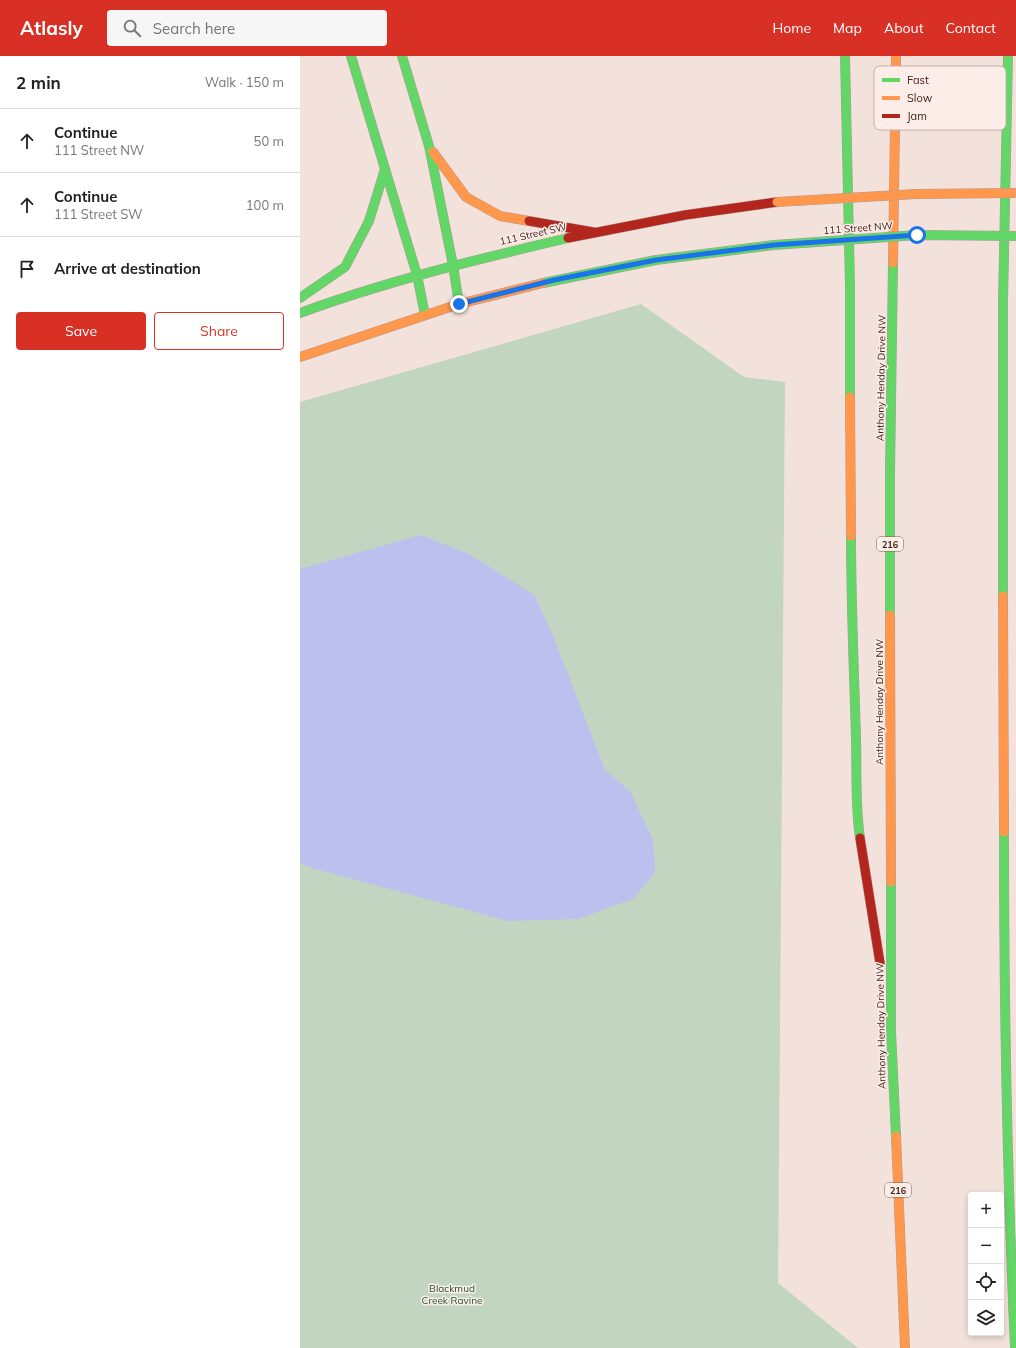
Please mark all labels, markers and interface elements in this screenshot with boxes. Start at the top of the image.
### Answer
search box [107,10,387,46]
text: Atlasly [20,16,83,40]
icon: search [121,17,143,39]
text: Search here [153,19,235,38]
text: Home [772,19,811,37]
text: Map [833,19,862,37]
text: About [884,19,924,37]
text: Contact [946,19,996,37]
legend [874,66,1006,130]
text: 2 min [16,72,61,93]
text: Fast [907,73,929,87]
text: Walk · 150 m [205,74,284,90]
text: Slow [907,91,933,105]
text: Jam [907,109,927,123]
text: Continue [54,123,117,142]
icon: ahead [16,130,38,152]
text: 50 m [254,133,284,149]
text: 111 Street NW [54,142,144,158]
text: Continue [54,187,117,206]
icon: ahead [16,194,38,216]
text: 100 m [246,197,284,213]
text: 111 Street SW [54,206,143,222]
street label: 111 Street NW [823,219,893,237]
street label: 111 Street SW [498,220,568,248]
route start [908,226,926,244]
icon: arrive [16,258,38,280]
text: Arrive at destination [54,259,201,278]
route end [450,295,468,313]
button: Save [16,312,146,350]
button: Share [154,312,284,350]
street label: Anthony Henday Drive NW [873,315,889,441]
road number: 216 [877,537,903,551]
street label: Anthony Henday Drive NW [873,639,886,765]
street label: Anthony Henday Drive NW [873,963,889,1089]
road number: 216 [885,1183,911,1197]
map controls [968,1192,1004,1336]
button: + [968,1192,1004,1228]
button: − [968,1228,1004,1264]
button: locate [968,1264,1004,1300]
park label: Blackmud Creek Ravine [422,1282,482,1307]
button: layers [968,1300,1004,1336]

